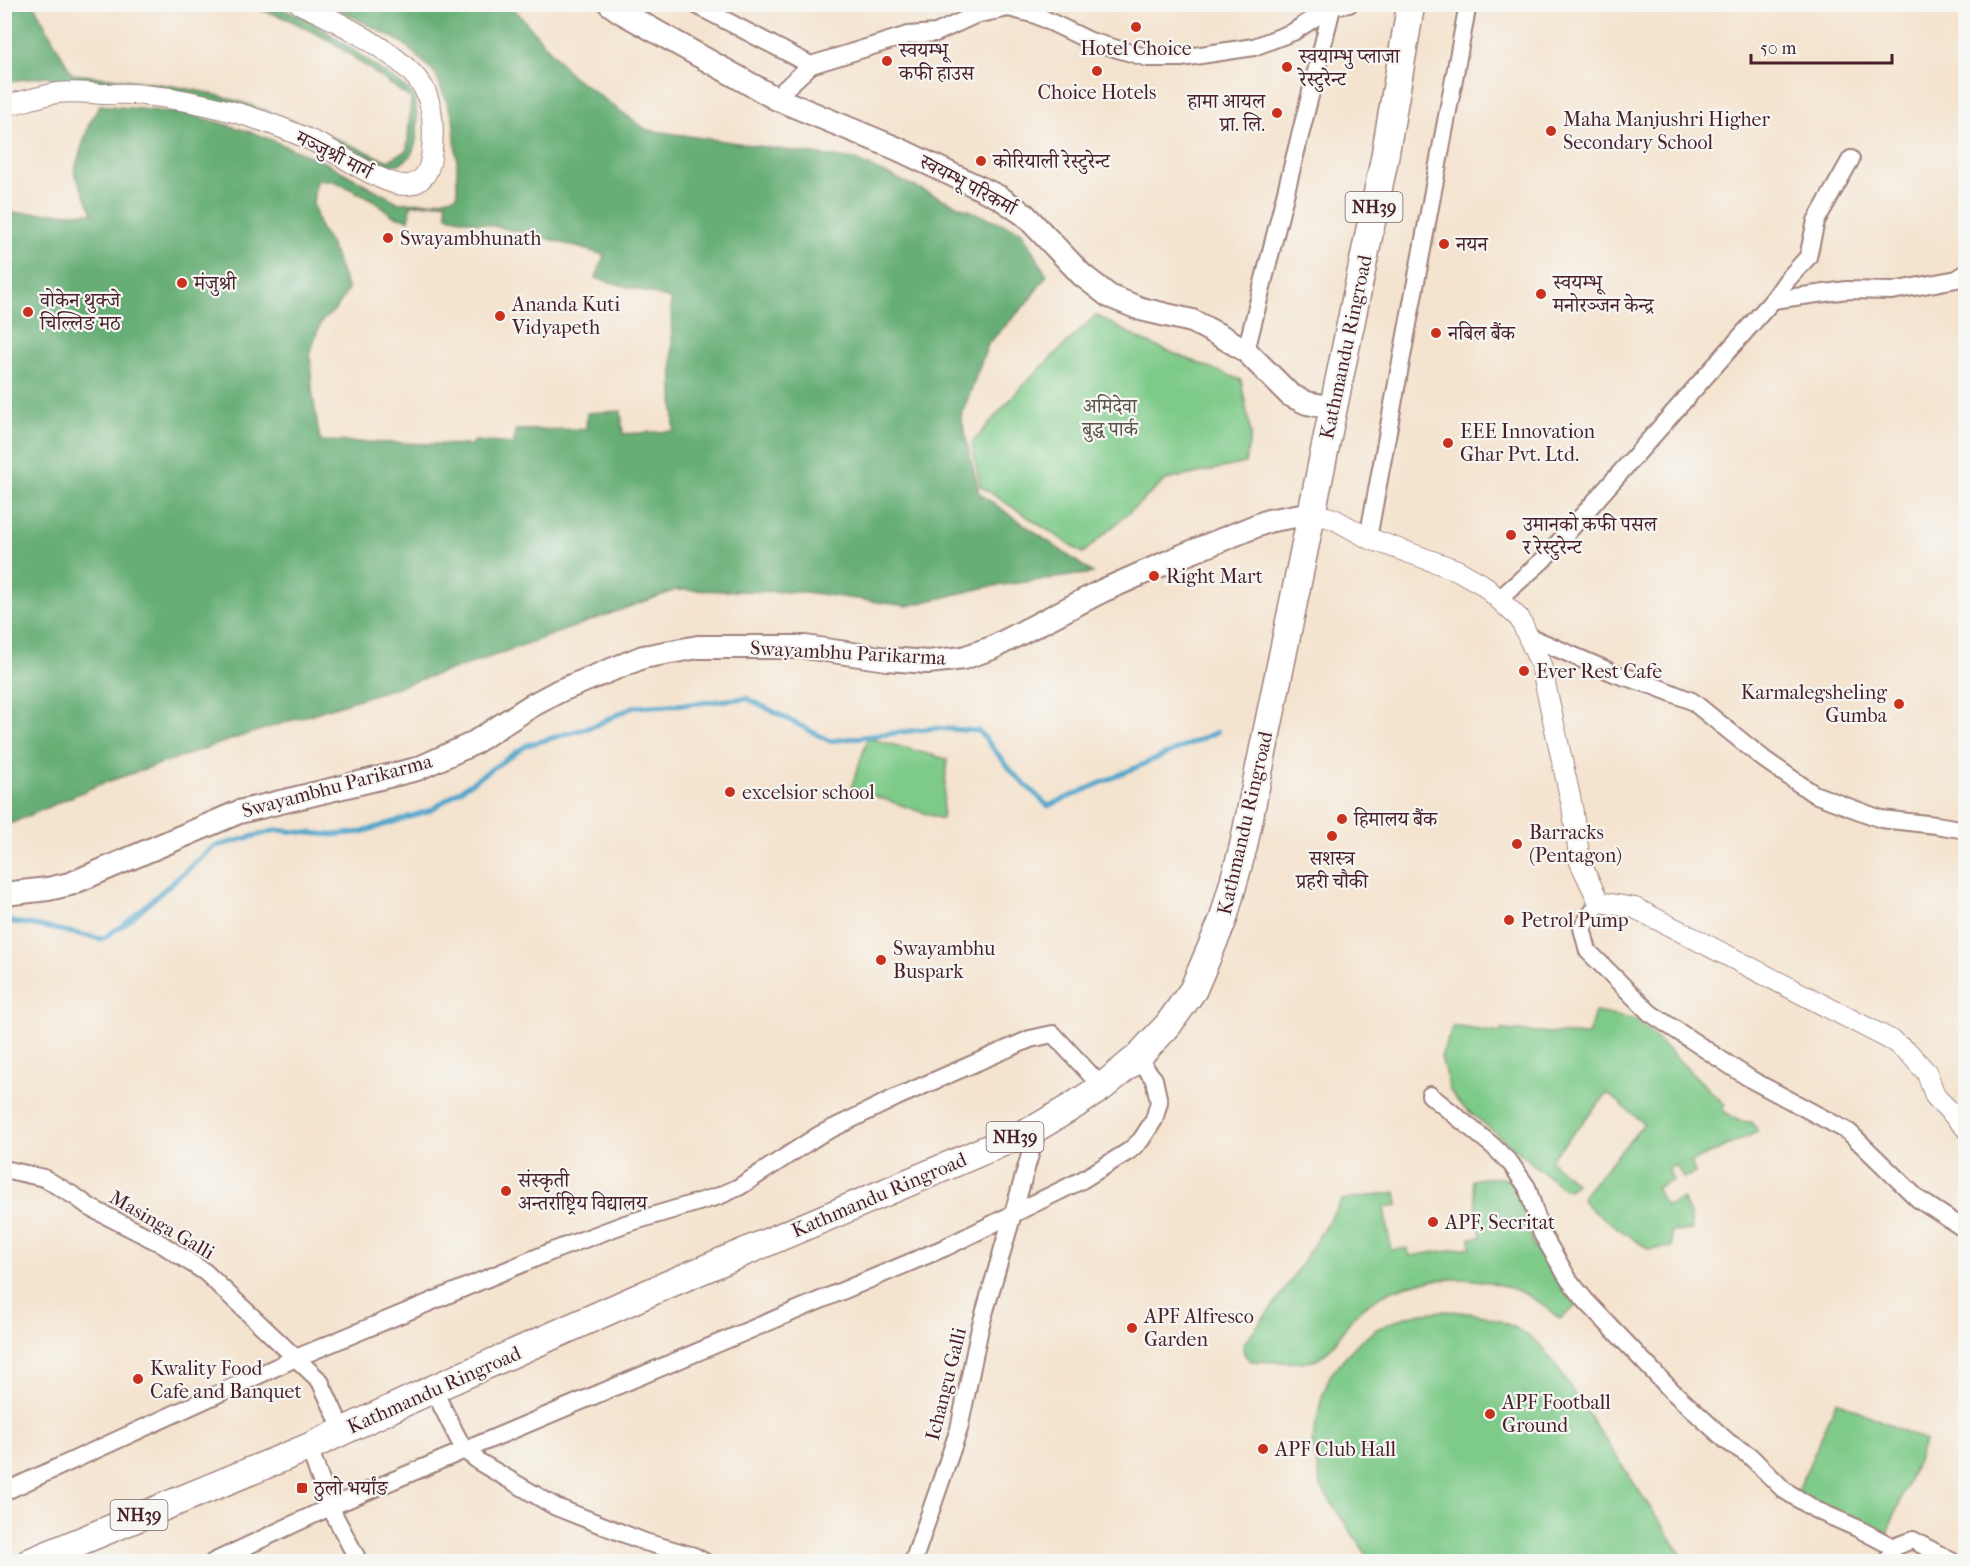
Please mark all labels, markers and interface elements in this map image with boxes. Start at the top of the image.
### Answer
marker: Hotel Choice [1129,20,1143,34]
scale bar [1751,27,1892,65]
place label: Hotel Choice [1080,37,1192,60]
text: 50 m [1760,38,1797,59]
place label: स्वयम्भू कफी हाउस [898,39,975,85]
place label: स्वयाम्भु प्लाजा रेस्टुरेन्ट [1296,45,1401,93]
marker: स्वयम्भू कफी हाउस [880,54,894,68]
marker: स्वयाम्भु प्लाजा रेस्टुरेन्ट [1280,60,1294,74]
marker: Choice Hotels [1090,64,1104,78]
place label: Choice Hotels [1038,81,1156,104]
place label: हामा आयल प्रा. लि. [1186,90,1266,136]
marker: हामा आयल प्रा. लि. [1270,106,1284,120]
place label: Maha Manjushri Higher Secondary School [1563,108,1770,154]
marker: Maha Manjushri Higher Secondary School [1544,124,1558,138]
street label: मञ्जुश्री मार्ग [290,125,378,186]
street label: स्वयम्भू परिकर्मा [914,149,1022,221]
place label: कोरियाली रेस्टुरेन्ट [992,149,1112,175]
marker: कोरियाली रेस्टुरेन्ट [974,154,988,168]
road number: NH39 [1346,192,1402,222]
place label: Swayambhunath [400,227,542,250]
marker: Swayambhunath [381,231,395,245]
place label: नयन [1455,233,1489,256]
marker: नयन [1437,237,1451,251]
street label: Kathmandu Ringroad [1315,252,1377,441]
place label: मंजुश्री [193,271,237,297]
place label: स्वयम्भू मनोरञ्जन केन्द्र [1552,271,1655,317]
marker: मंजुश्री [175,276,189,290]
marker: स्वयम्भू मनोरञ्जन केन्द्र [1534,287,1548,301]
place label: वोकेन थुक्जे चिल्लिङ मठ [39,288,122,335]
place label: Ananda Kuti Vidyapeth [511,293,620,339]
marker: वोकेन थुक्जे चिल्लिङ मठ [21,305,35,319]
marker: Ananda Kuti Vidyapeth [493,309,507,323]
place label: नबिल बैंक [1447,321,1517,345]
marker: नबिल बैंक [1429,326,1443,340]
park label: अमिदेवा बुद्ध पार्क [1081,394,1140,443]
place label: EEE Innovation Ghar Pvt. Ltd. [1460,420,1596,466]
marker: EEE Innovation Ghar Pvt. Ltd. [1441,436,1455,450]
place label: उमानको कफी पसल र रेस्टुरेन्ट [1522,512,1658,561]
marker: उमानको कफी पसल र रेस्टुरेन्ट [1504,528,1518,542]
place label: Right Mart [1166,565,1263,588]
marker: Right Mart [1147,569,1161,583]
street label: Swayambhu Parikarma [750,636,947,670]
place label: Ever Rest Cafe [1536,660,1662,683]
marker: Ever Rest Cafe [1517,664,1531,678]
place label: Karmalegsheling Gumba [1741,681,1888,727]
marker: Karmalegsheling Gumba [1892,697,1906,711]
street label: Kathmandu Ringroad [1213,728,1278,917]
street label: Swayambhu Parikarma [239,749,435,822]
place label: excelsior school [742,781,875,804]
marker: excelsior school [723,785,737,799]
place label: हिमालय बैंक [1353,807,1439,831]
marker: हिमालय बैंक [1335,812,1349,826]
place label: Barracks (Pentagon) [1529,821,1622,867]
marker: सशस्त्र प्रहरी चौकी [1325,829,1339,843]
marker: Barracks (Pentagon) [1510,837,1524,851]
place label: सशस्त्र प्रहरी चौकी [1295,847,1369,893]
place label: Petrol Pump [1521,909,1629,932]
marker: Petrol Pump [1502,913,1516,927]
place label: Swayambhu Buspark [893,937,996,983]
marker: Swayambhu Buspark [874,953,888,967]
road number: NH39 [986,1122,1044,1152]
street label: Kathmandu Ringroad [788,1147,971,1242]
place label: संस्कृती अन्तर्राष्ट्रिय विद्यालय [517,1168,648,1215]
marker: संस्कृती अन्तर्राष्ट्रिय विद्यालय [499,1184,513,1198]
street label: Masinga Galli [106,1186,219,1264]
place label: APF, Secritat [1444,1211,1555,1234]
marker: APF, Secritat [1426,1215,1440,1229]
place label: APF Alfresco Garden [1143,1305,1254,1351]
marker: APF Alfresco Garden [1125,1321,1139,1335]
street label: Ichangu Galli [921,1325,971,1443]
street label: Kathmandu Ringroad [344,1341,525,1439]
place label: Kwality Food Cafe and Banquet [150,1357,302,1403]
marker: Kwality Food Cafe and Banquet [131,1372,145,1386]
place label: APF Football Ground [1501,1391,1611,1437]
marker: APF Football Ground [1483,1407,1497,1421]
place label: APF Club Hall [1274,1438,1396,1461]
marker: APF Club Hall [1256,1442,1270,1456]
place label: ठुलो भर्यांङ [313,1476,389,1502]
marker: ठुलो भर्यांङ [295,1481,309,1495]
road number: NH39 [110,1500,168,1530]

